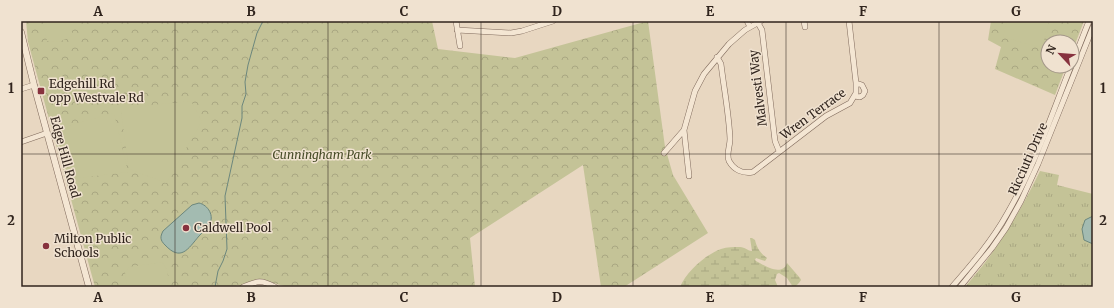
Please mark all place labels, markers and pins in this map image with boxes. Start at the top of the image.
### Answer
place label: Edgehill Rd opp Westvale Rd [49,76,144,105]
marker: Edgehill Rd opp Westvale Rd [36,86,46,96]
place label: Caldwell Pool [194,220,272,235]
marker: Caldwell Pool [181,223,191,233]
place label: Milton Public Schools [54,231,131,260]
marker: Milton Public Schools [41,241,51,251]

